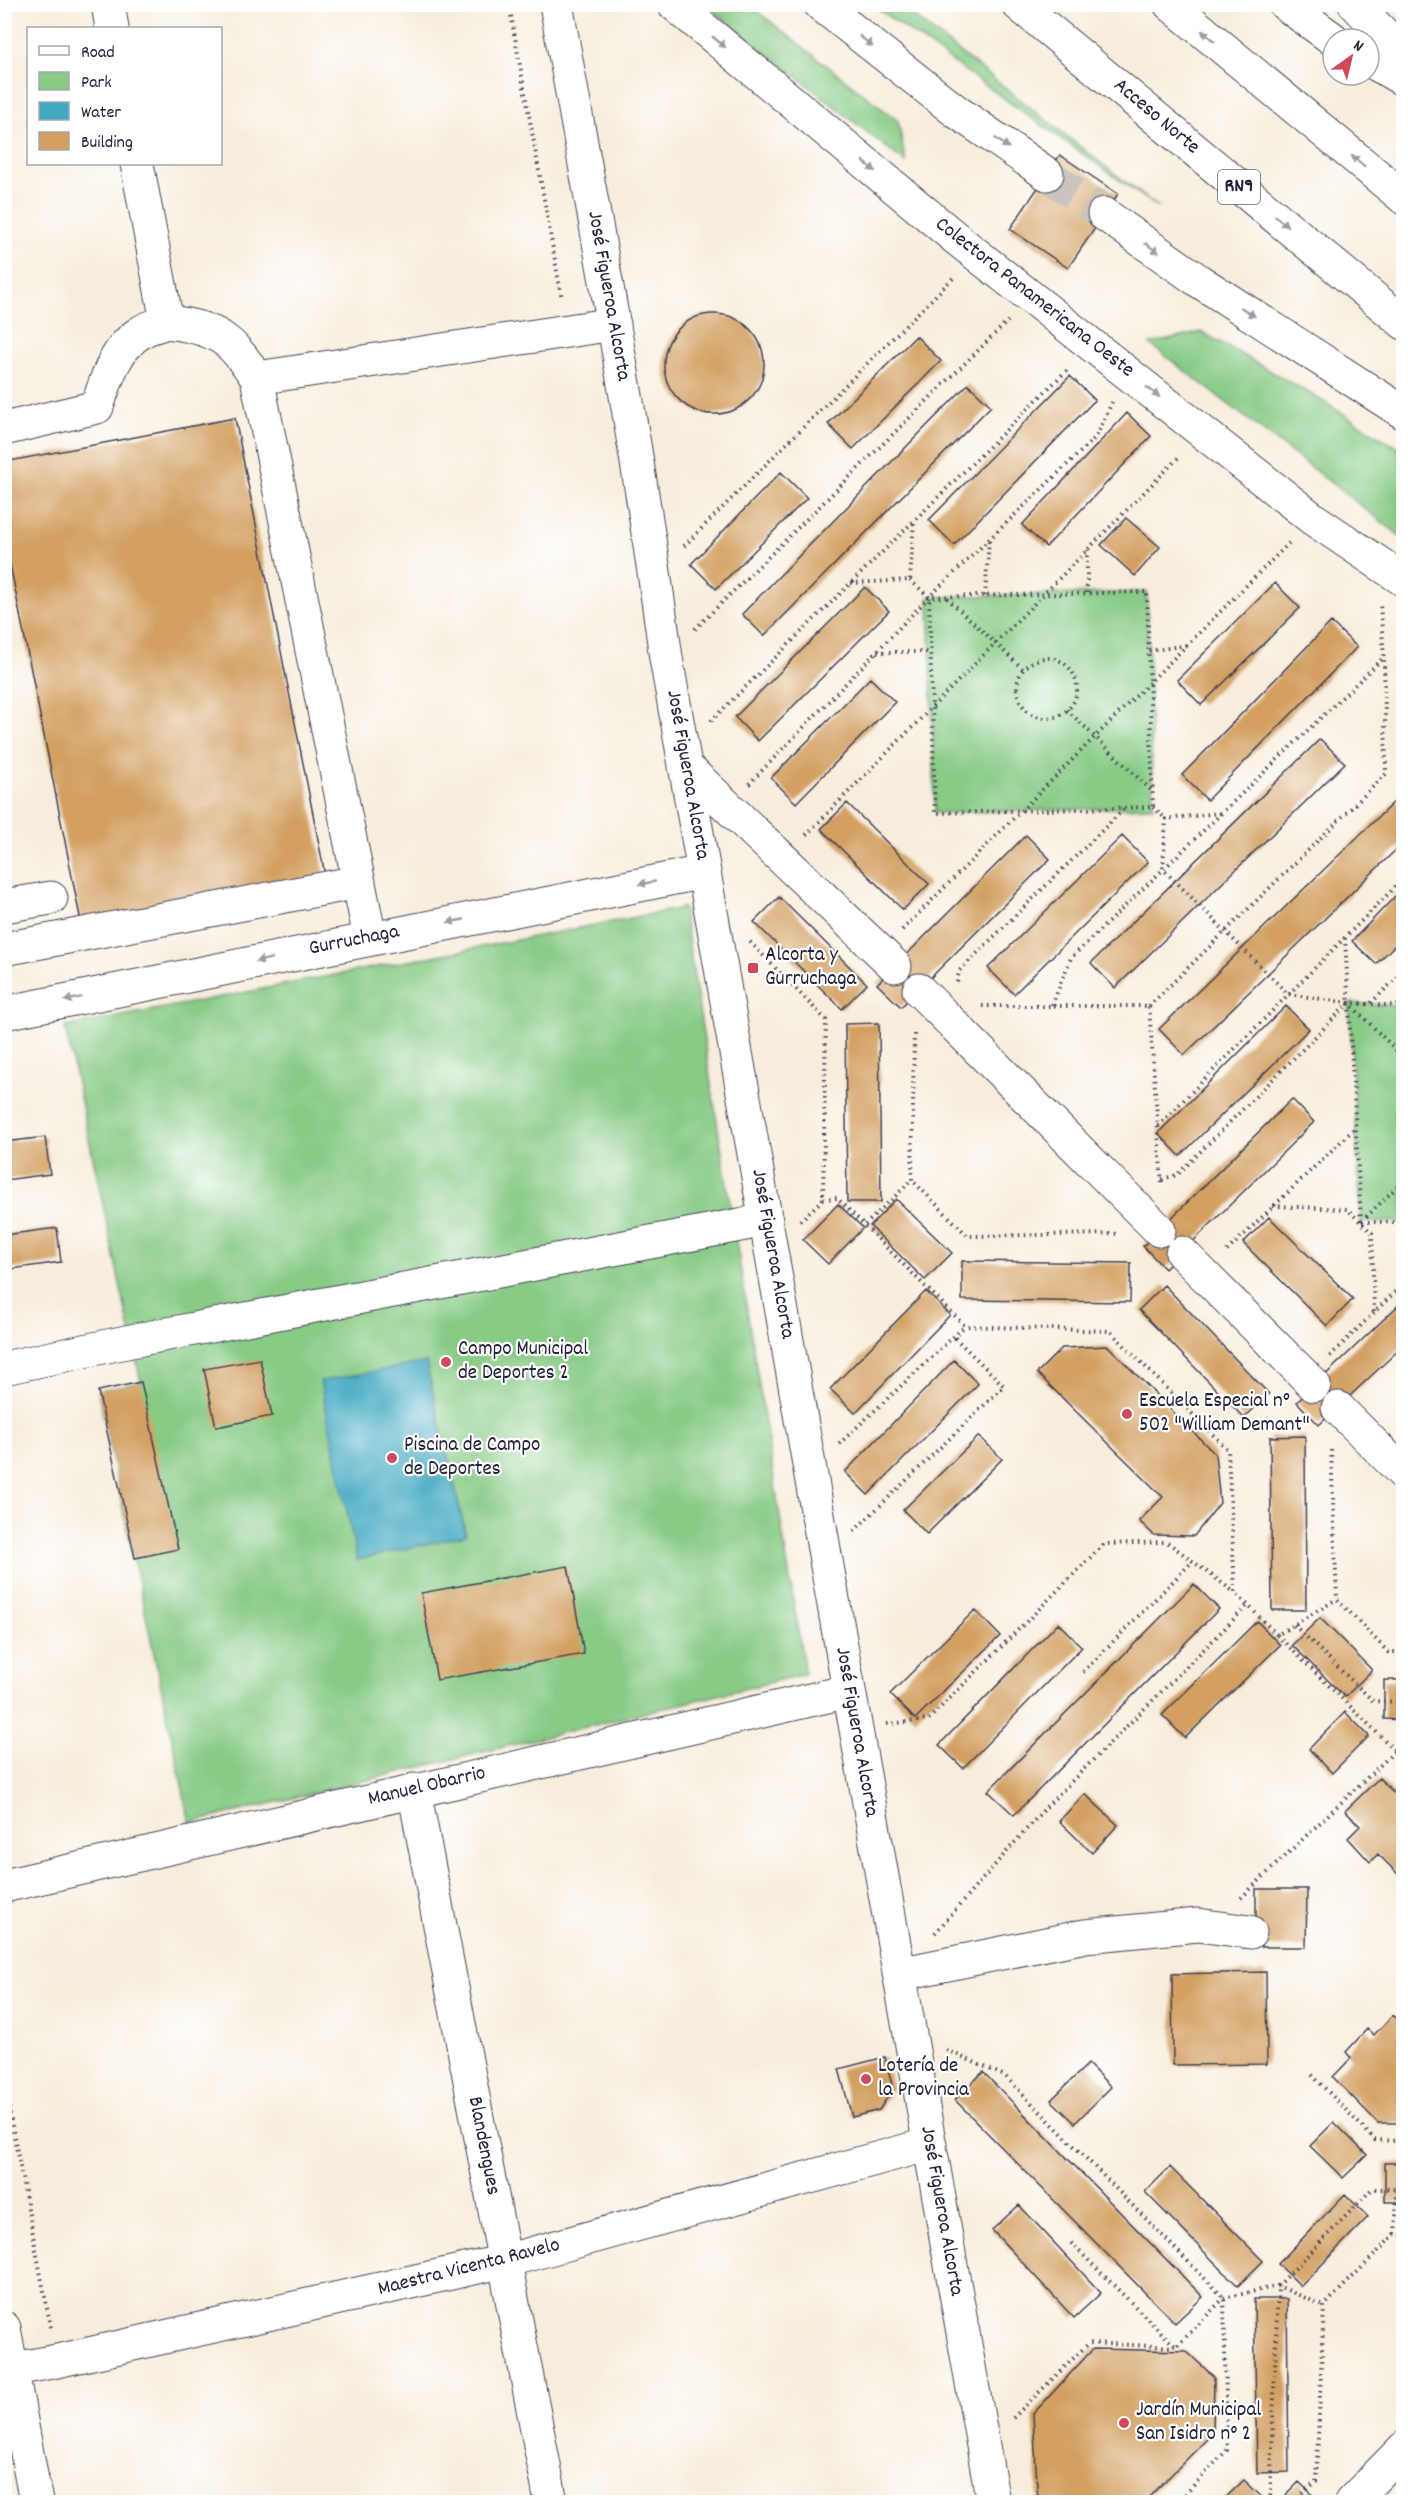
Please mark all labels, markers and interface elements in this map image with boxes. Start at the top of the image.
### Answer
legend [27,27,222,165]
north arrow [1321,27,1381,87]
one-way arrow [1200,30,1216,43]
one-way arrow [859,34,874,46]
one-way arrow [711,35,727,48]
text: N [1348,35,1368,58]
text: Road [81,41,115,66]
text: Park [81,71,112,96]
street label: Acceso Norte [1106,72,1206,162]
text: Water [81,101,121,126]
text: Building [81,131,133,156]
one-way arrow [993,137,1009,149]
one-way arrow [1351,155,1366,167]
one-way arrow [861,159,876,172]
road number: RN9 [1218,170,1260,204]
street label: José Figueroa Alcorta [578,209,638,384]
street label: Colectora Panamericana Oeste [928,210,1140,386]
one-way arrow [1273,215,1289,228]
one-way arrow [1143,242,1159,254]
one-way arrow [1240,307,1256,318]
one-way arrow [1145,386,1161,399]
street label: José Figueroa Alcorta [657,688,717,863]
one-way arrow [637,879,656,888]
street label: Gurruchaga [306,917,403,964]
one-way arrow [446,917,465,926]
place label: Alcorta y Gurruchaga [765,941,857,995]
one-way arrow [255,956,274,965]
marker: Alcorta y Gurruchaga [746,961,760,975]
one-way arrow [64,995,83,1004]
street label: José Figueroa Alcorta [742,1167,802,1342]
place label: Campo Municipal de Deportes 2 [458,1335,588,1389]
marker: Campo Municipal de Deportes 2 [439,1355,453,1369]
place label: Escuela Especial n° 502 "William Demant" [1139,1387,1310,1441]
marker: Escuela Especial n° 502 "William Demant" [1120,1407,1134,1421]
place label: Piscina de Campo de Deportes [404,1431,540,1485]
marker: Piscina de Campo de Deportes [385,1451,399,1465]
street label: José Figueroa Alcorta [826,1645,886,1820]
street label: Manuel Obarrio [365,1759,489,1815]
place label: Lotería de la Provincia [878,2052,970,2106]
marker: Lotería de la Provincia [859,2072,873,2086]
street label: Blandengues [459,2094,507,2198]
street label: José Figueroa Alcorta [911,2124,971,2299]
street label: Maestra Vicenta Ravelo [375,2231,563,2305]
place label: Jardín Municipal San Isidro n° 2 [1136,2396,1261,2450]
marker: Jardín Municipal San Isidro n° 2 [1117,2416,1131,2430]

